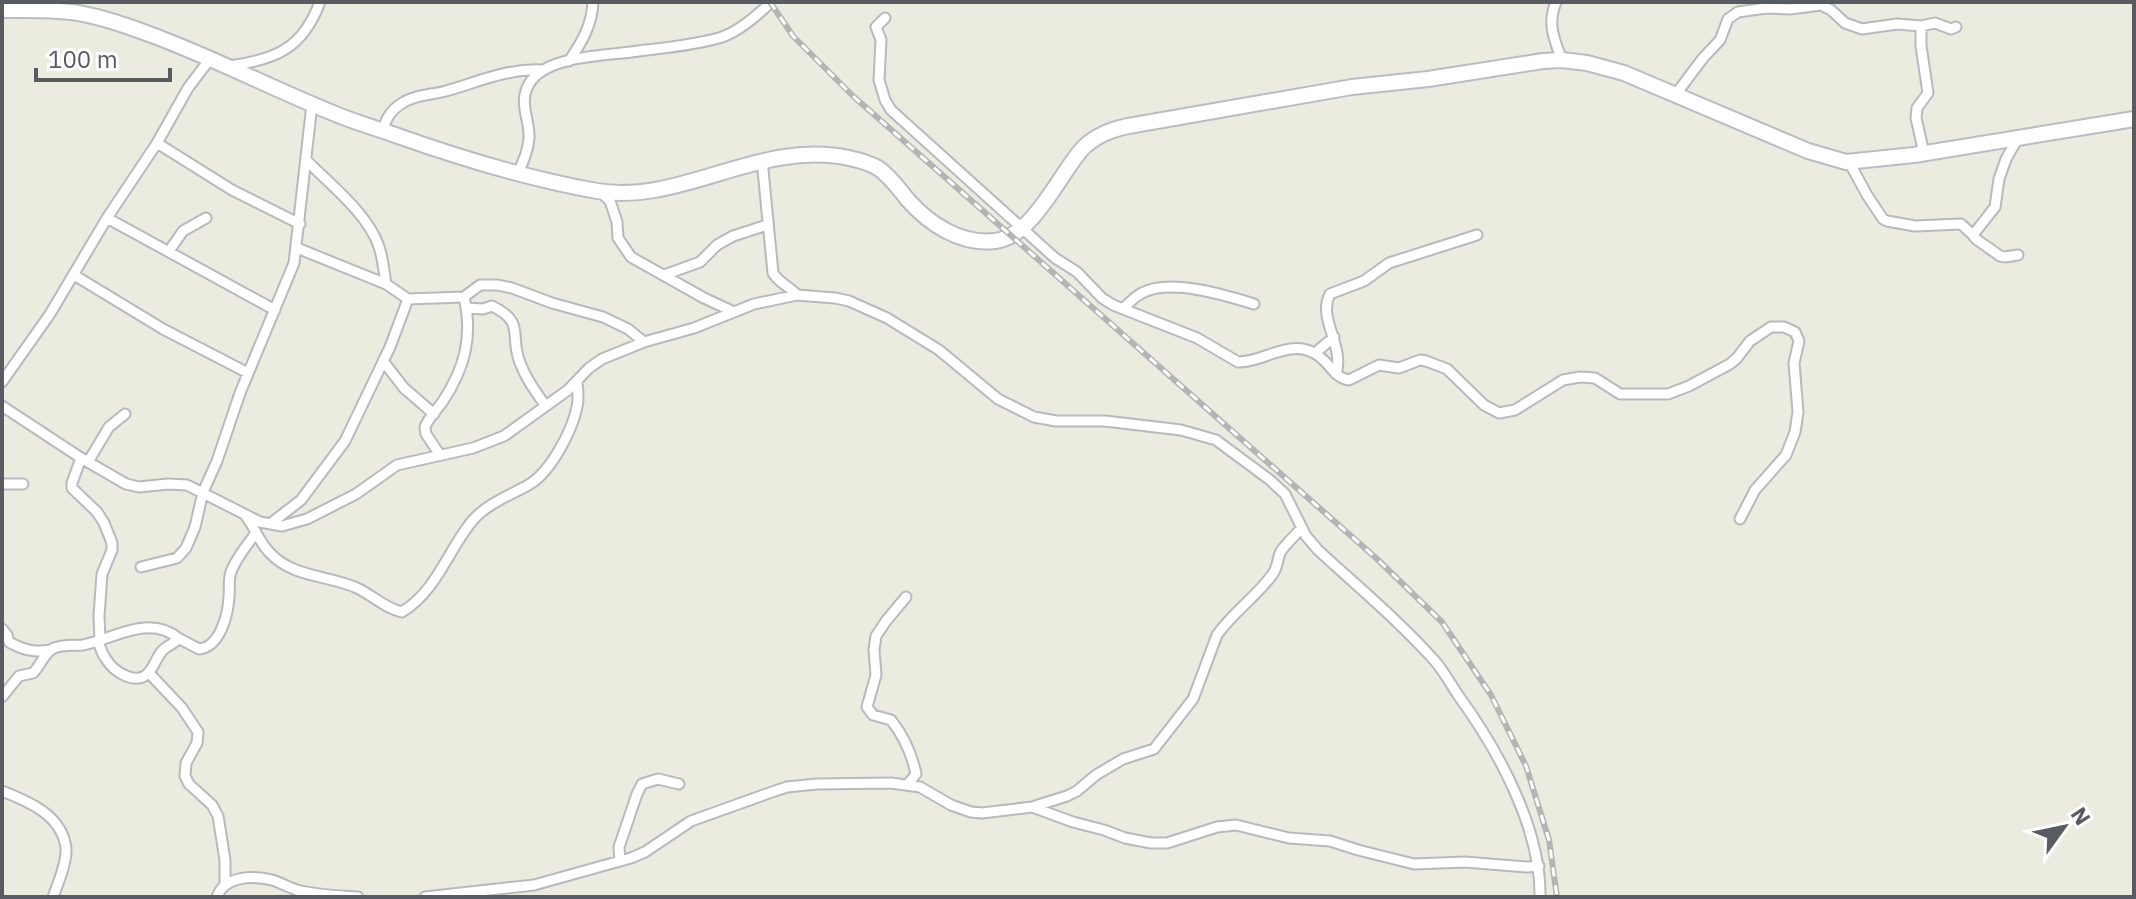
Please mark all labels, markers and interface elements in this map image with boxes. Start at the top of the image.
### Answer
scale bar [36,32,170,82]
text: 100 m [48,43,118,75]
north arrow [2024,787,2104,867]
text: N [2065,801,2098,830]

